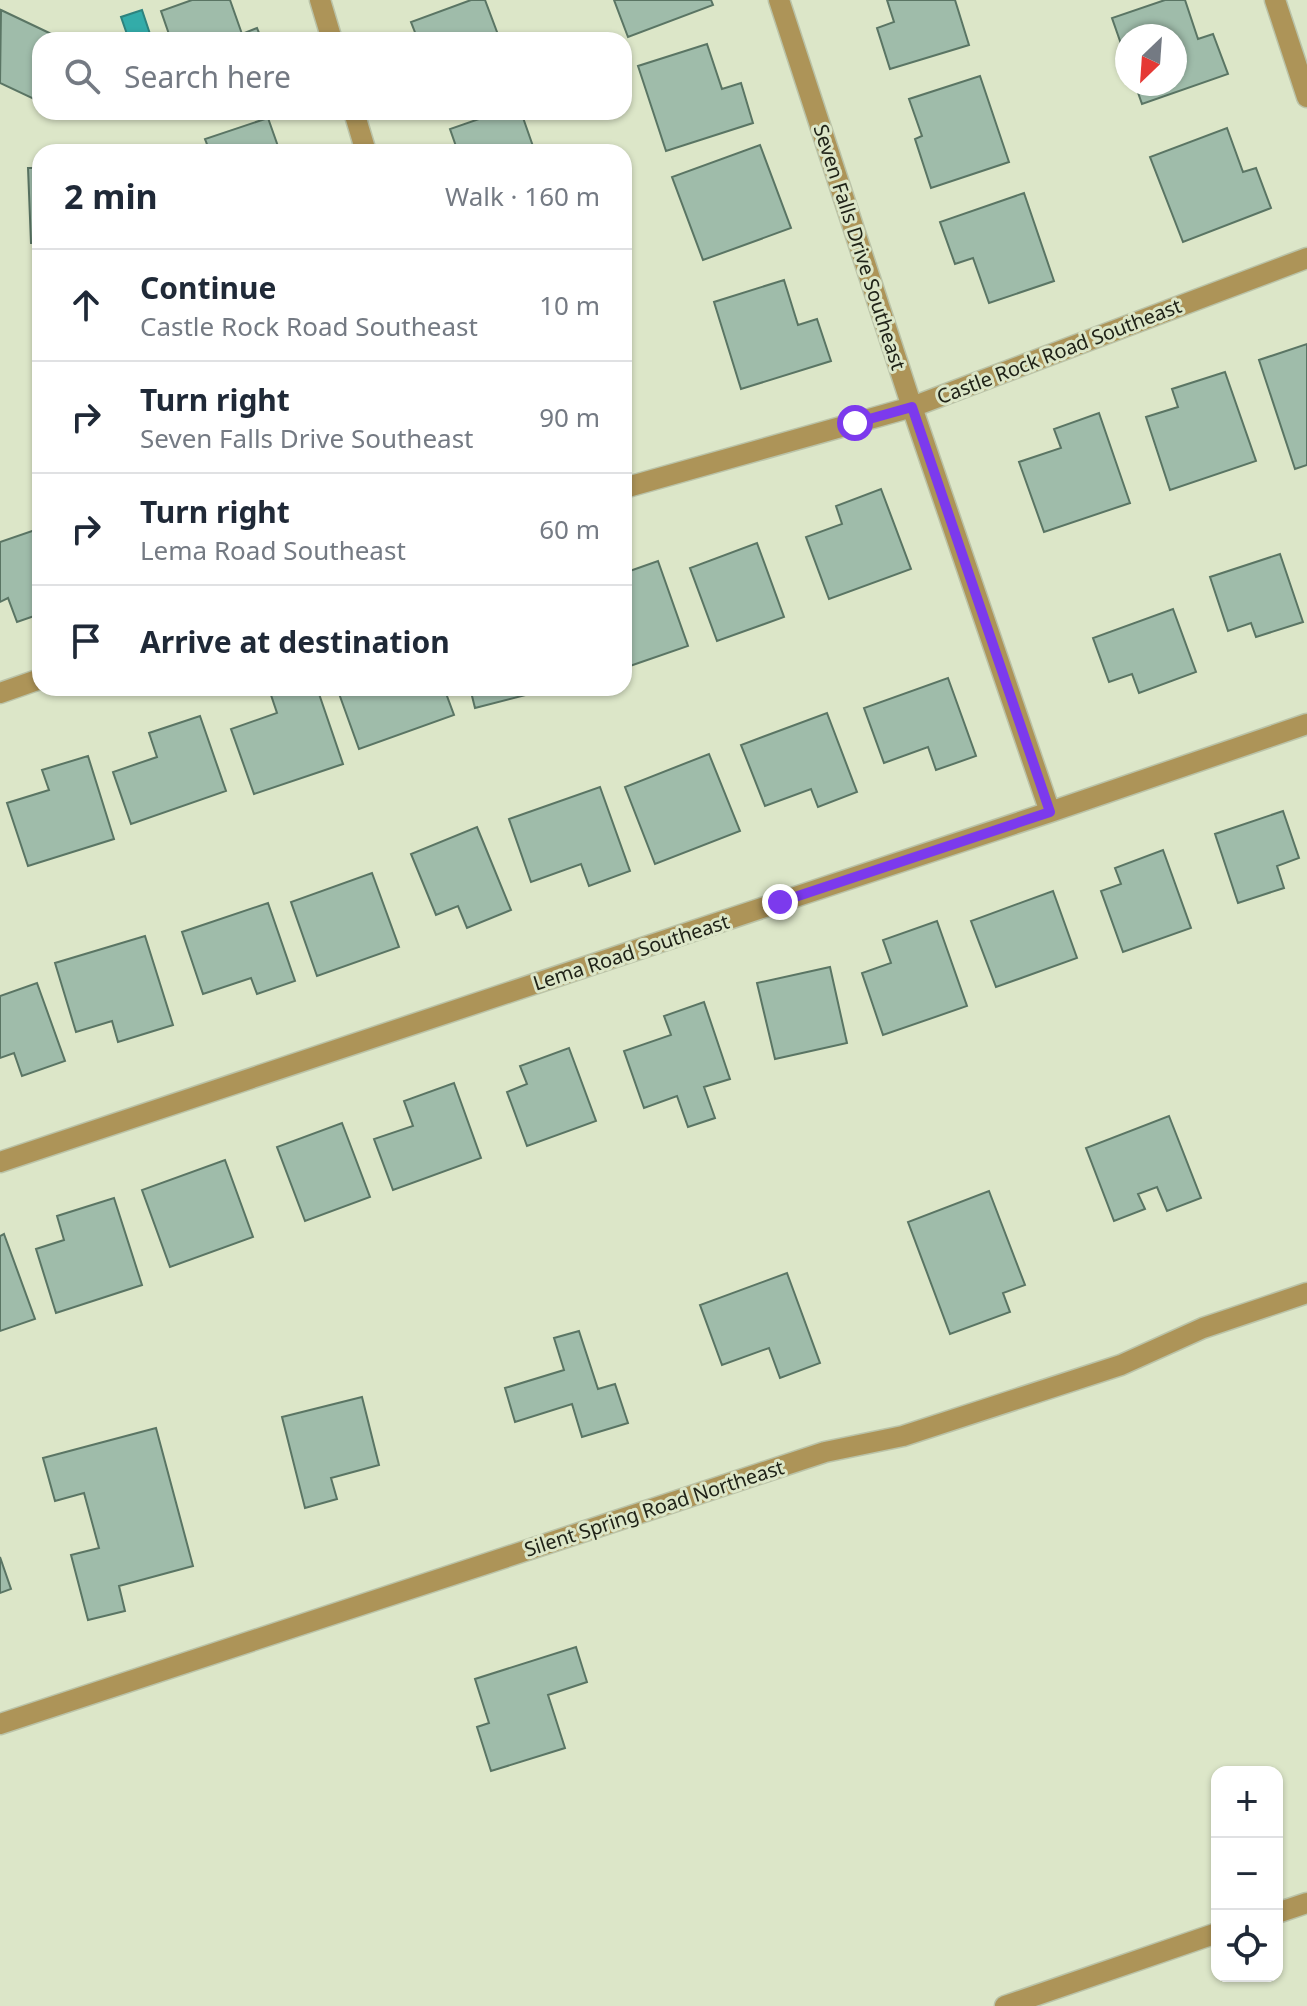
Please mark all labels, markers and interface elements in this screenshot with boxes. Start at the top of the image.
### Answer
north arrow [1115,24,1187,96]
search box [32,32,632,120]
icon: search [60,54,104,98]
text: Search here [124,56,291,97]
street label: Seven Falls Drive Southeast [808,121,912,373]
text: 2 min [64,173,158,219]
text: Walk · 160 m [445,178,600,214]
text: Continue [140,267,276,308]
icon: ahead [64,283,108,327]
text: 10 m [539,287,600,323]
street label: Castle Rock Road Southeast [933,292,1185,410]
text: Castle Rock Road Southeast [140,308,478,344]
text: Turn right [140,379,290,420]
icon: right [64,395,108,439]
text: 90 m [539,399,600,435]
route start [837,405,873,441]
text: Seven Falls Drive Southeast [140,420,474,456]
text: Turn right [140,491,290,532]
icon: right [64,507,108,551]
text: 60 m [539,511,600,547]
text: Lema Road Southeast [140,532,406,568]
icon: arrive [64,619,108,663]
text: Arrive at destination [140,621,450,662]
route end [762,884,798,920]
street label: Lema Road Southeast [530,908,732,996]
street label: Silent Spring Road Northeast [521,1453,787,1563]
map controls [1211,1766,1283,1982]
button: + [1211,1766,1283,1838]
button: − [1211,1838,1283,1910]
button: locate [1211,1910,1283,1982]

